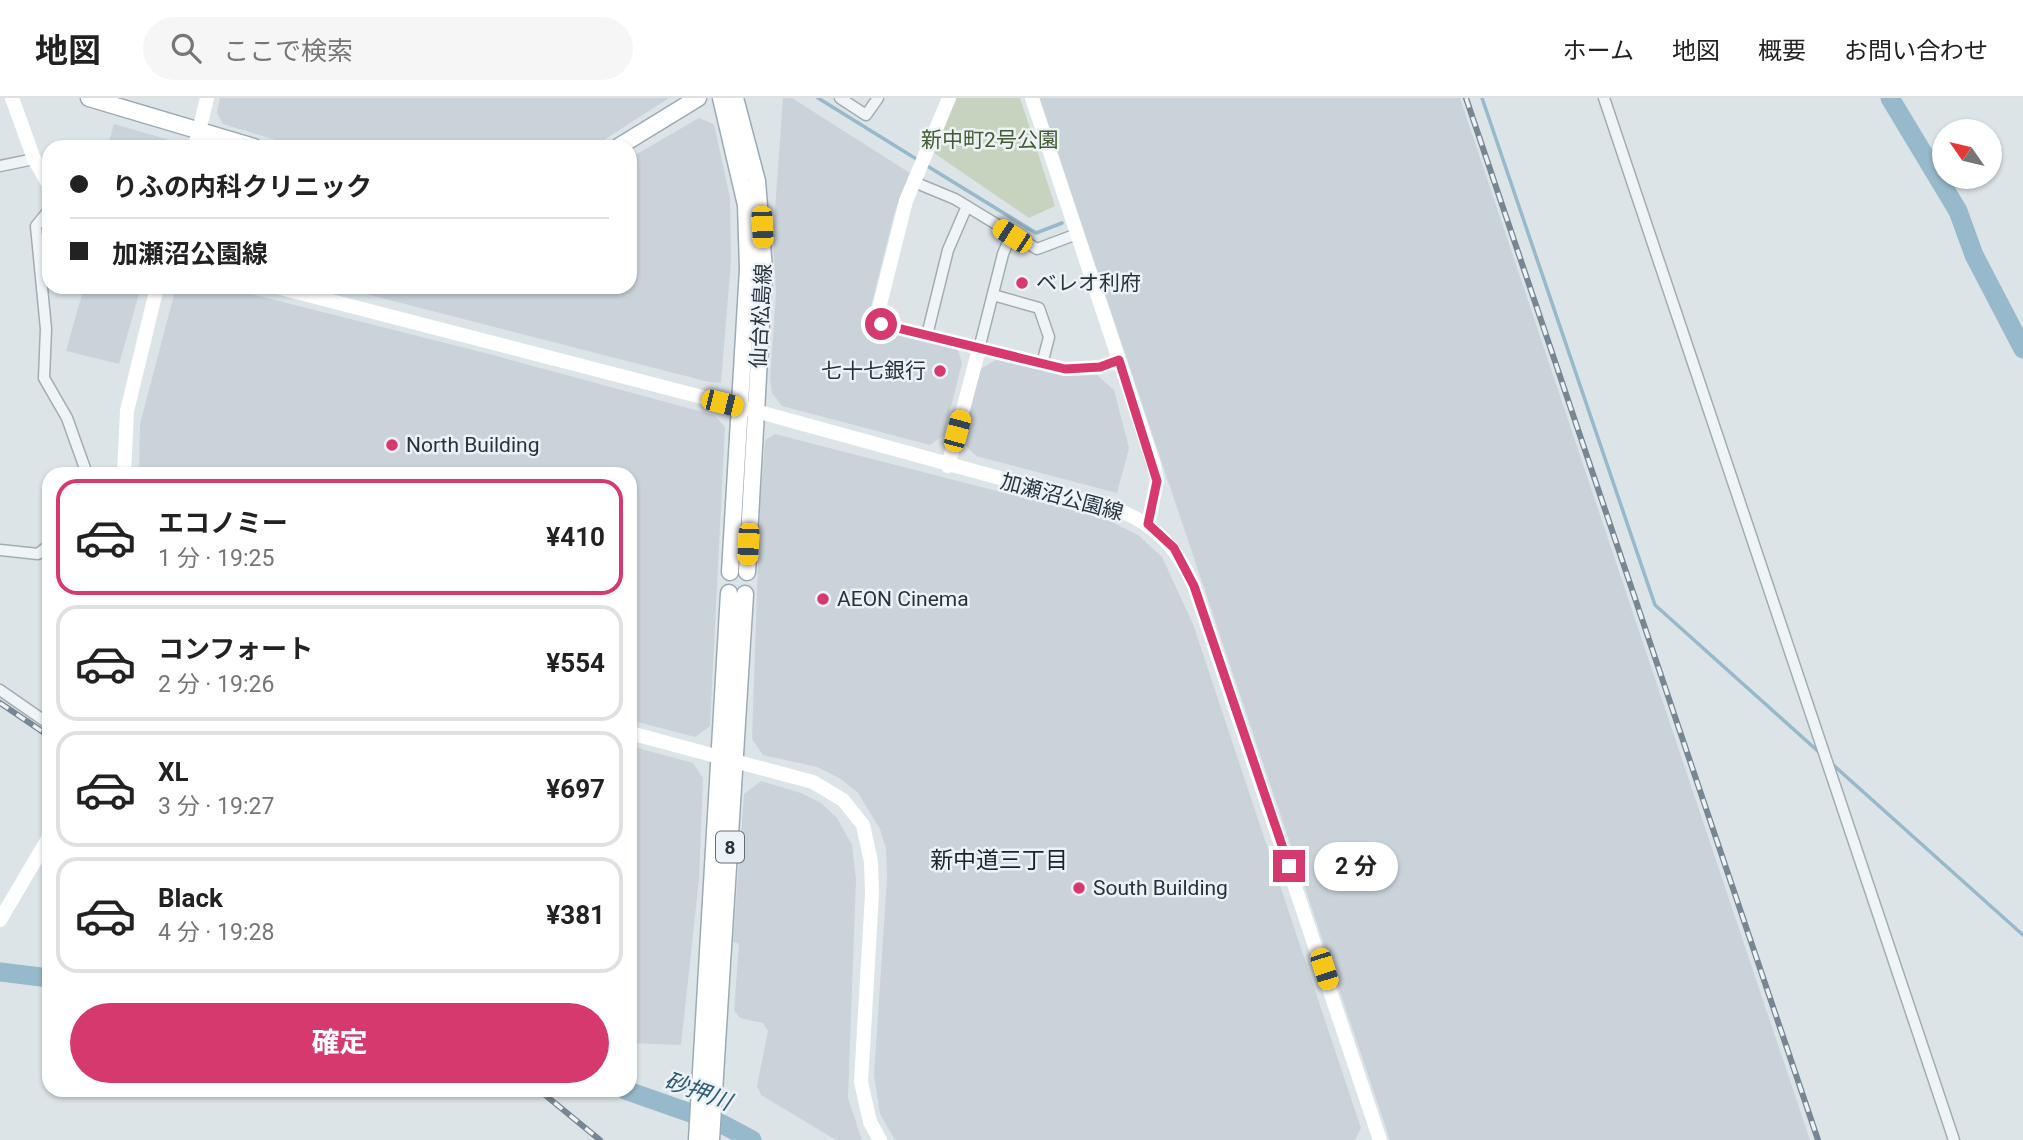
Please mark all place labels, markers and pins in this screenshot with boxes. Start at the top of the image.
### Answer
place label: ベレオ利府 [1036,271,1141,295]
marker: ベレオ利府 [1014,275,1030,291]
place label: 七十七銀行 [821,359,926,383]
marker: 七十七銀行 [932,363,948,379]
place label: North Building [406,433,539,457]
marker: North Building [384,437,400,453]
place label: AEON Cinema [837,587,969,611]
marker: AEON Cinema [815,591,831,607]
place label: South Building [1093,876,1228,900]
marker: South Building [1071,880,1087,896]

